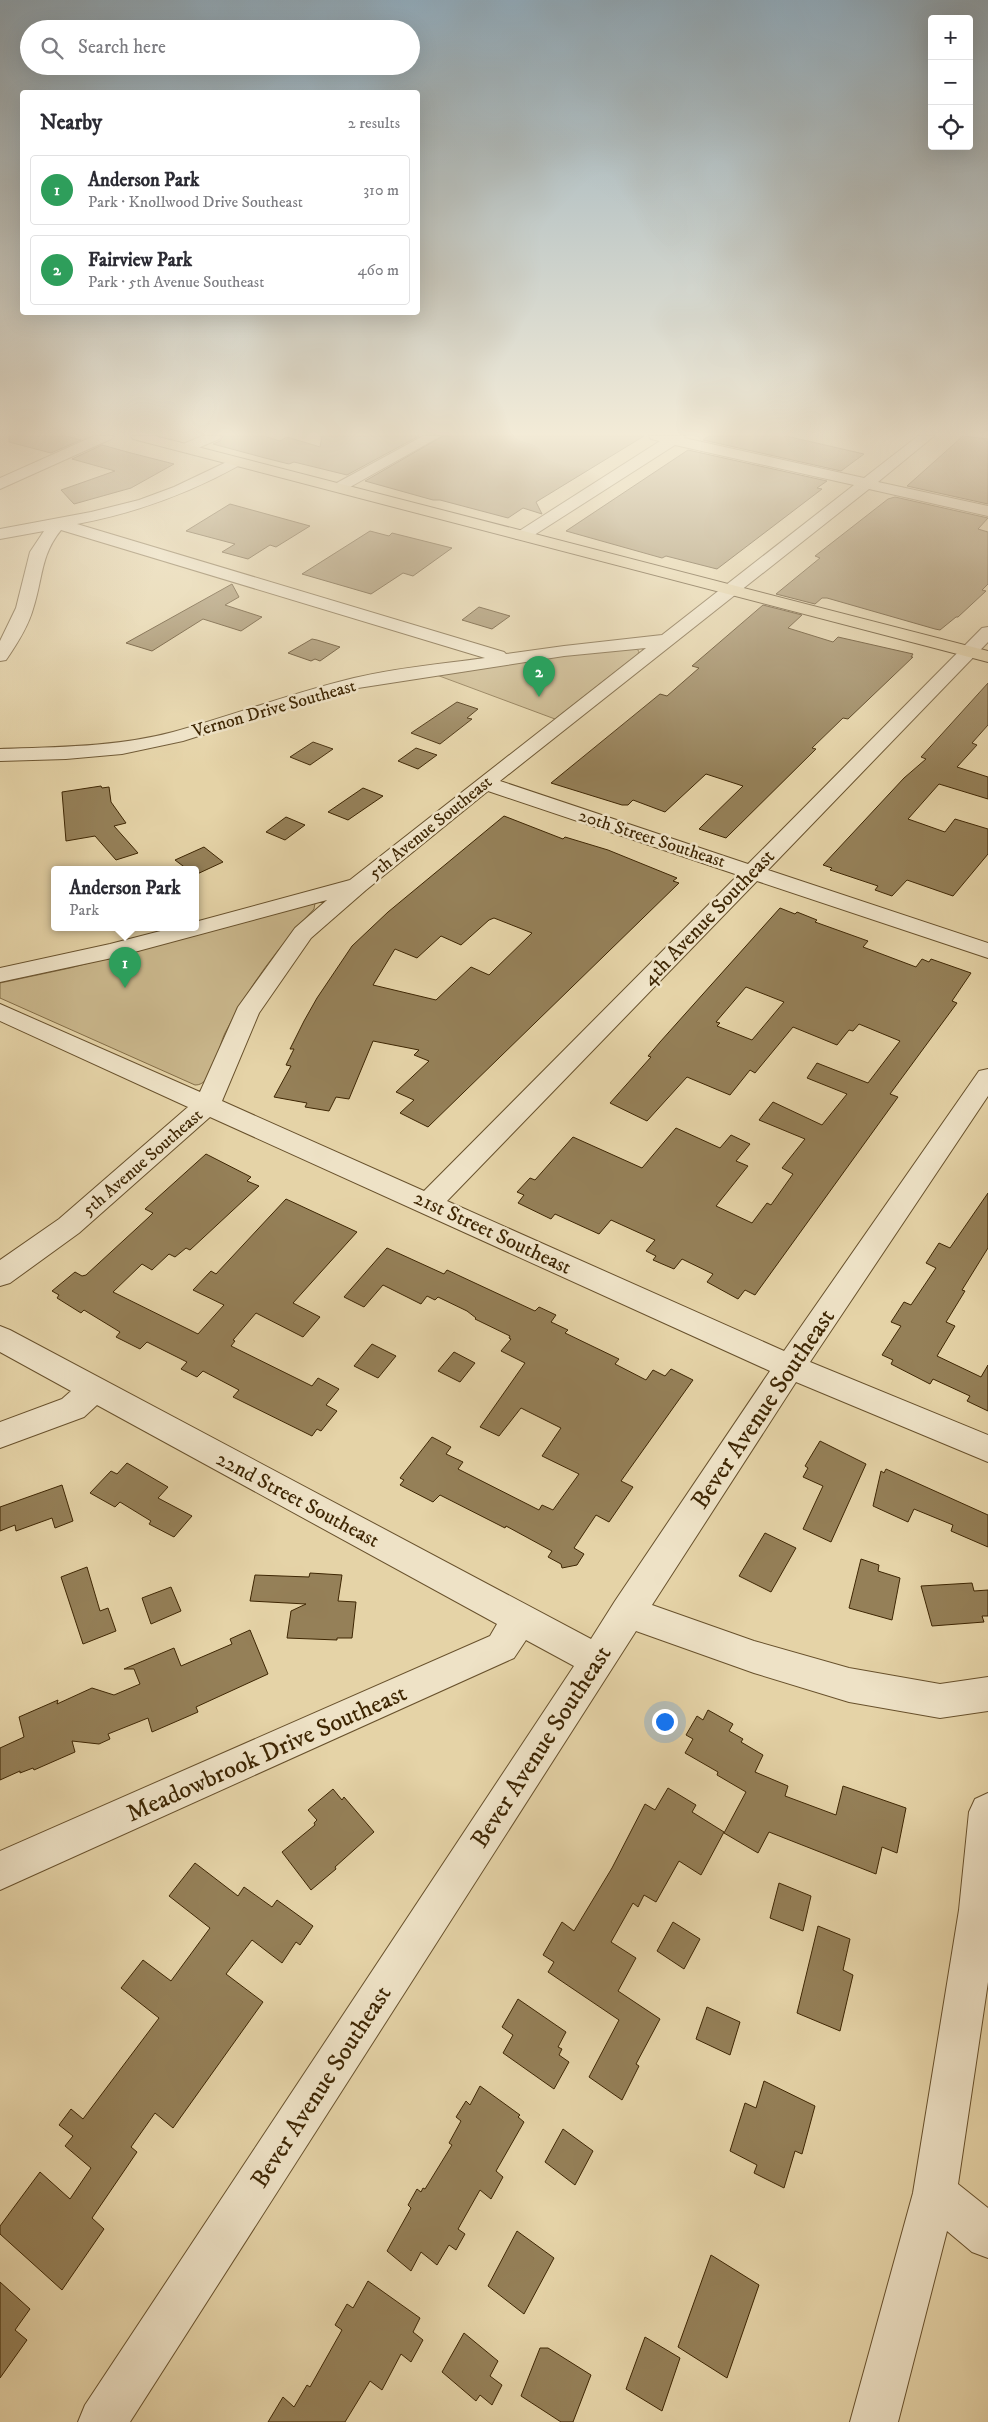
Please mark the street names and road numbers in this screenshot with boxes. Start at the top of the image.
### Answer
street label: Vernon Drive Southeast [189,675,359,743]
street label: 5th Avenue Southeast [364,771,497,884]
street label: 20th Street Southeast [576,805,728,873]
street label: 4th Avenue Southeast [637,844,781,991]
street label: 5th Avenue Southeast [78,1104,208,1221]
street label: 21st Street Southeast [410,1185,576,1281]
street label: Bever Avenue Southeast [685,1303,842,1515]
street label: 22nd Street Southeast [211,1446,384,1554]
street label: Bever Avenue Southeast [464,1640,618,1854]
street label: Meadowbrook Drive Southeast [122,1677,412,1829]
street label: Bever Avenue Southeast [244,1980,398,2194]

